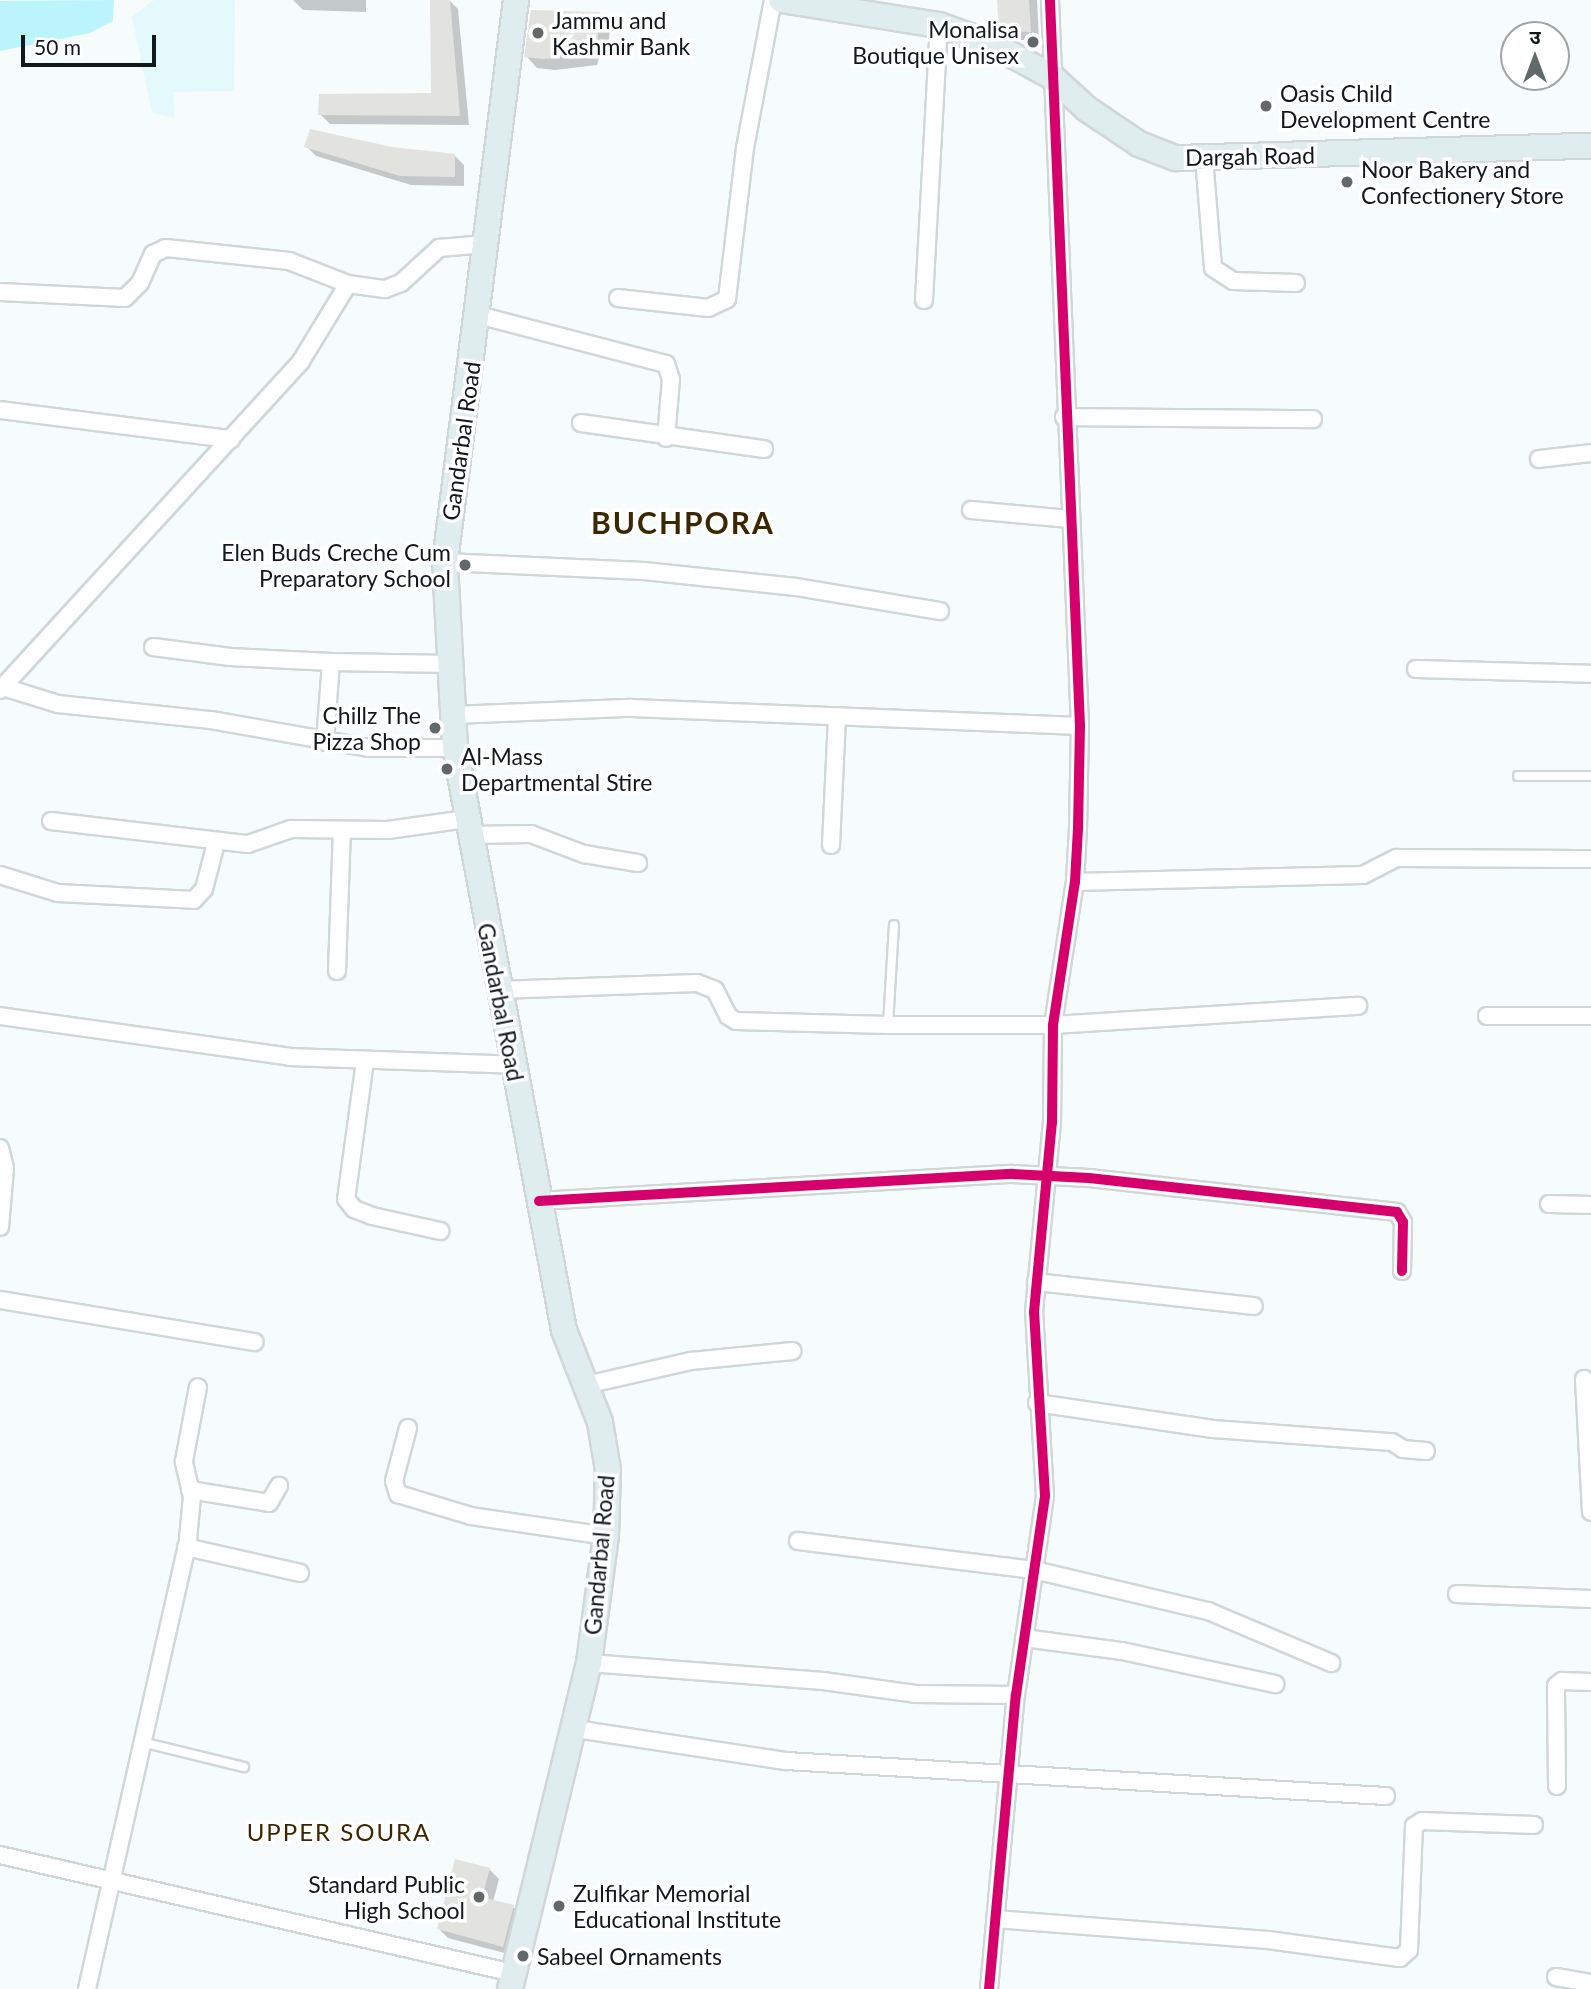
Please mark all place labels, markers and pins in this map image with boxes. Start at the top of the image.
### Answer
place label: Jammu and Kashmir Bank [552,6,691,60]
place label: Monalisa Boutique Unisex [852,15,1019,69]
marker: Jammu and Kashmir Bank [530,25,546,41]
marker: Monalisa Boutique Unisex [1025,34,1041,50]
place label: Oasis Child Development Centre [1280,79,1490,133]
marker: Oasis Child Development Centre [1258,98,1274,114]
place label: Noor Bakery and Confectionery Store [1361,155,1564,209]
marker: Noor Bakery and Confectionery Store [1339,174,1355,190]
place label: Elen Buds Creche Cum Preparatory School [221,538,451,592]
marker: Elen Buds Creche Cum Preparatory School [457,557,473,573]
place label: Chillz The Pizza Shop [313,701,421,755]
marker: Chillz The Pizza Shop [427,720,443,736]
place label: Al-Mass Departmental Stire [461,742,652,796]
marker: Al-Mass Departmental Stire [439,761,455,777]
place label: Standard Public High School [308,1870,465,1924]
place label: Zulfikar Memorial Educational Institute [573,1879,781,1933]
marker: Standard Public High School [471,1889,487,1905]
marker: Zulfikar Memorial Educational Institute [551,1898,567,1914]
place label: Sabeel Ornaments [537,1942,722,1970]
marker: Sabeel Ornaments [515,1948,531,1964]

